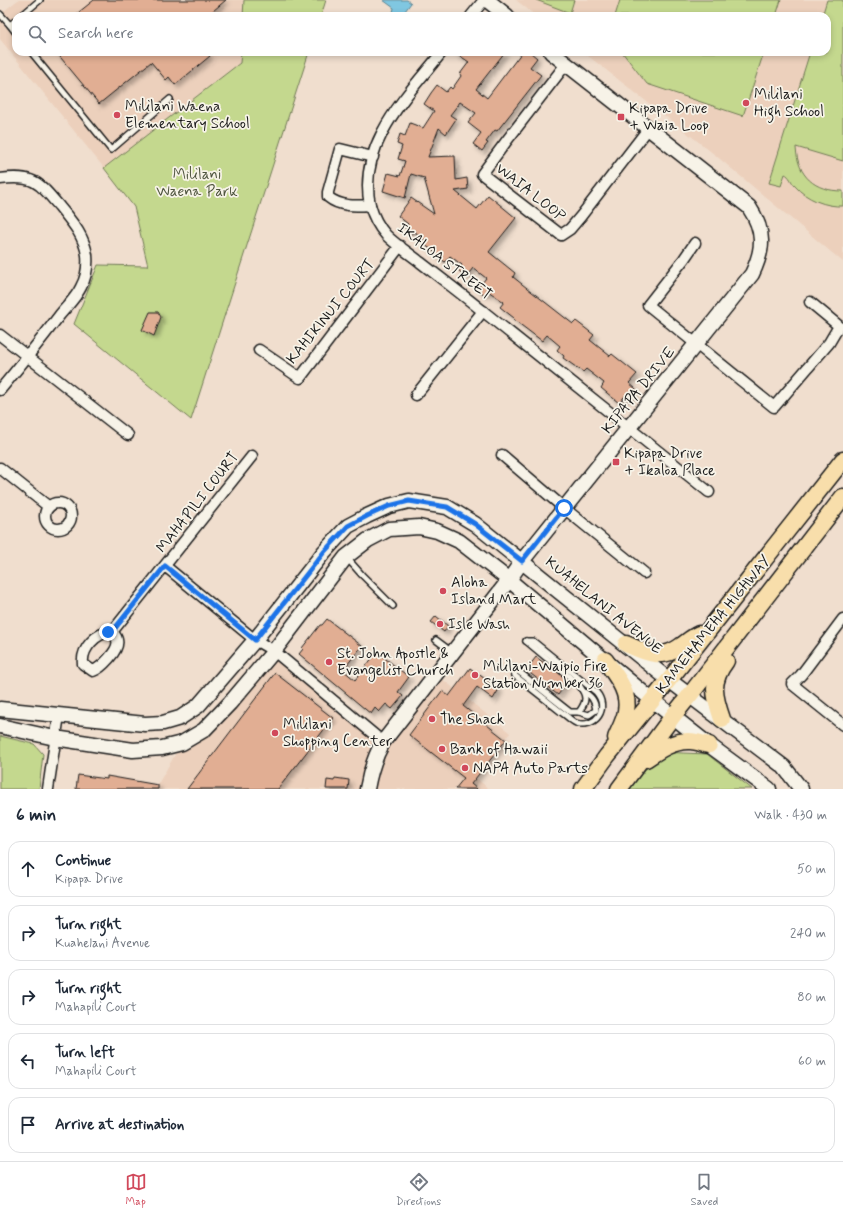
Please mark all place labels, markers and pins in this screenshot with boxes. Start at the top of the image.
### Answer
place label: Mililani High School [754,85,824,123]
place label: Mililani Waena Elementary School [125,97,250,134]
marker: Mililani High School [741,98,751,108]
place label: Kipapa Drive + Waia Loop [629,99,709,136]
marker: Mililani Waena Elementary School [112,110,122,120]
marker: Kipapa Drive + Waia Loop [616,112,626,122]
place label: Kipapa Drive + Ikaloa Place [624,444,715,481]
marker: Kipapa Drive + Ikaloa Place [611,457,621,467]
place label: Aloha Island Mart [451,573,536,610]
marker: Aloha Island Mart [438,586,448,596]
place label: Isle Wash [448,615,510,635]
marker: Isle Wash [435,619,445,629]
place label: St. John Apostle & Evangelist Church [337,644,454,682]
marker: St. John Apostle & Evangelist Church [324,657,334,667]
place label: Mililani-Waipio Fire Station Number 36 [483,657,608,694]
marker: Mililani-Waipio Fire Station Number 36 [470,670,480,680]
place label: The Shack [440,710,504,730]
marker: The Shack [427,714,437,724]
place label: Mililani Shopping Center [283,715,393,752]
marker: Mililani Shopping Center [270,728,280,738]
place label: Bank of Hawaii [450,740,548,760]
marker: Bank of Hawaii [437,744,447,754]
place label: NAPA Auto Parts [473,759,588,779]
marker: NAPA Auto Parts [460,763,470,773]

